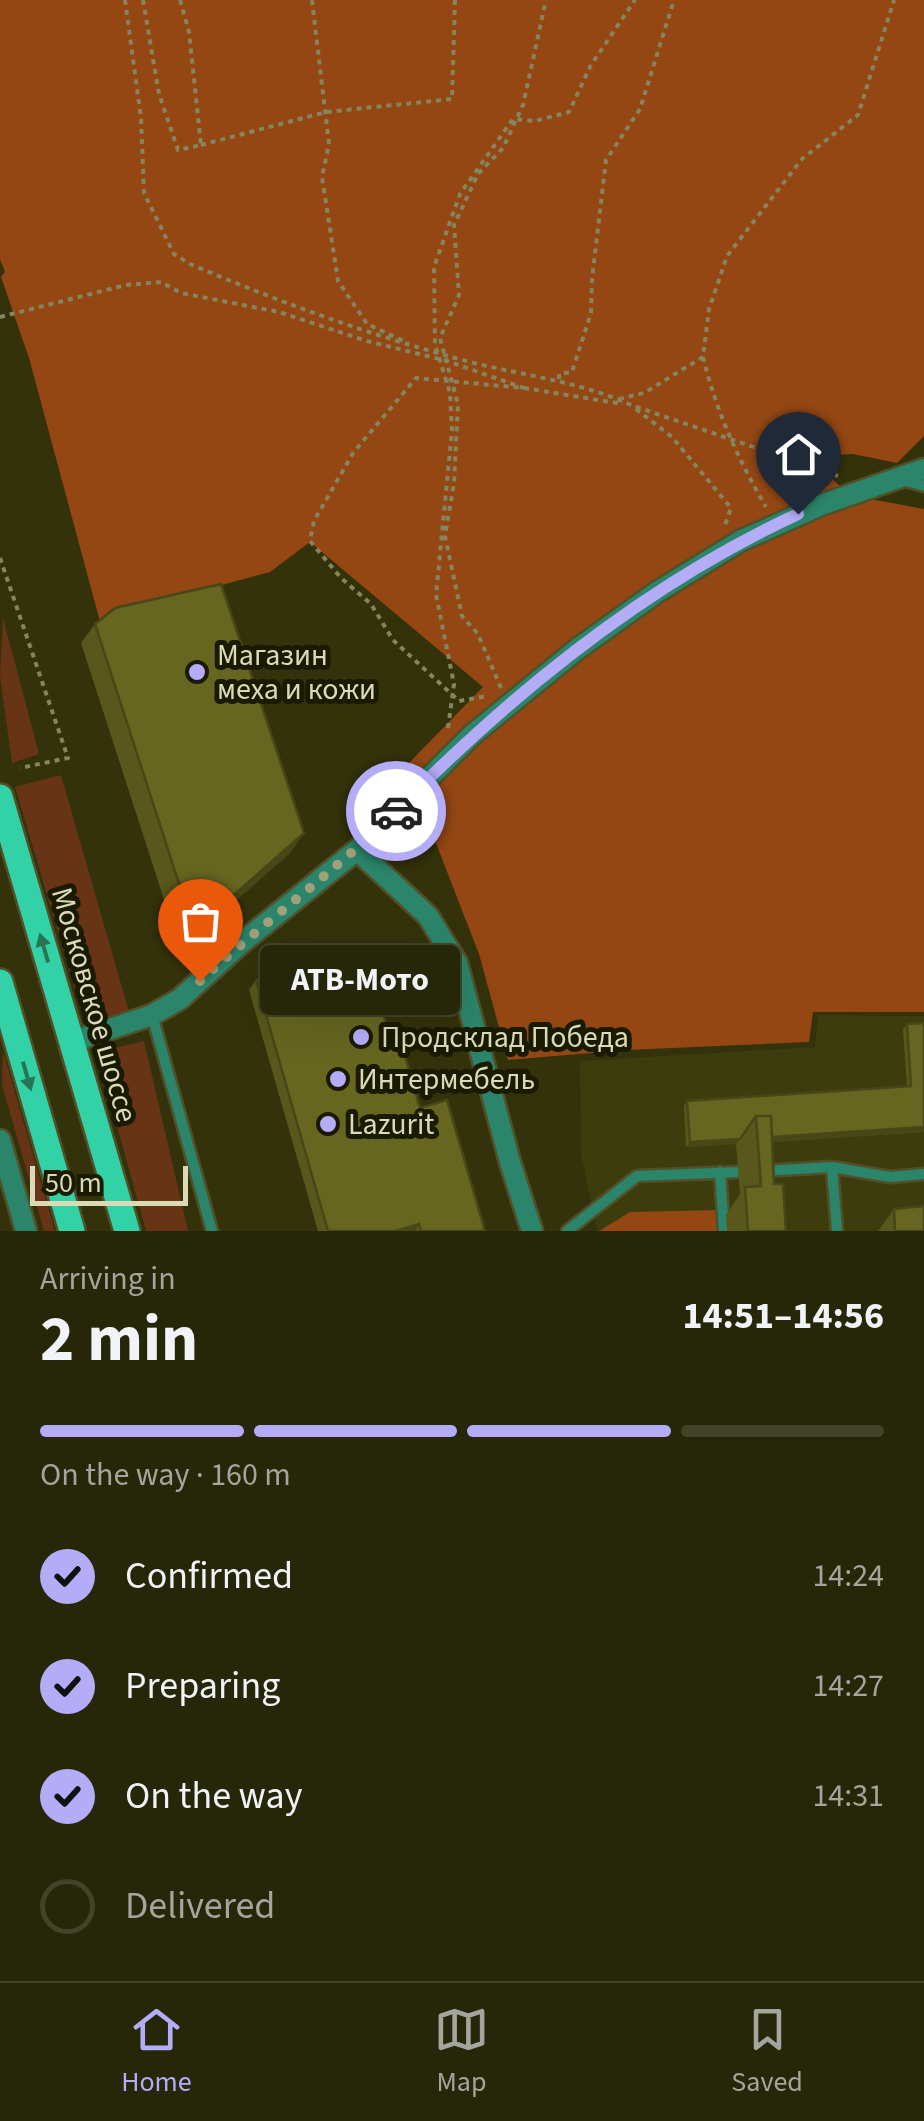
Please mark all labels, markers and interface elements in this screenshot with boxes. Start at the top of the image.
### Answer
pin [756,412,841,515]
icon: home [771,427,826,482]
place label: Магазин меха и кожи [217,634,376,711]
marker: Магазин меха и кожи [186,661,208,683]
courier [346,761,446,861]
icon: car [369,784,424,839]
pin [158,879,243,982]
street label: Московское шоссе [40,883,148,1127]
icon: bag [173,894,228,949]
one-way arrow [36,932,51,963]
callout: АТВ-Мото [260,946,460,1016]
text: АТВ-Мото [291,957,429,1003]
place label: Продсклад Победа [381,1016,629,1059]
marker: Продсклад Победа [350,1026,372,1048]
place label: Интермебель [358,1058,535,1101]
one-way arrow [20,1061,35,1092]
marker: Интермебель [327,1068,349,1090]
place label: Lazurit [348,1103,434,1146]
marker: Lazurit [317,1113,339,1135]
scale bar [30,1161,188,1206]
text: 50 m [45,1163,102,1203]
text: Arriving in [40,1256,176,1302]
text: 14:51–14:56 [682,1289,884,1343]
text: 2 min [40,1293,198,1386]
text: On the way · 160 m [40,1452,291,1498]
icon: check [40,1549,95,1604]
text: Confirmed [125,1549,293,1603]
text: 14:24 [812,1553,884,1599]
icon: check [40,1659,95,1714]
text: Preparing [125,1659,280,1713]
text: 14:27 [812,1663,884,1709]
icon: check [40,1769,95,1824]
text: On the way [125,1769,302,1823]
text: 14:31 [812,1773,884,1819]
text: Delivered [125,1879,275,1933]
tab: Home [121,2002,192,2102]
tab: Map [434,2002,489,2102]
tab: Saved [731,2002,803,2102]

